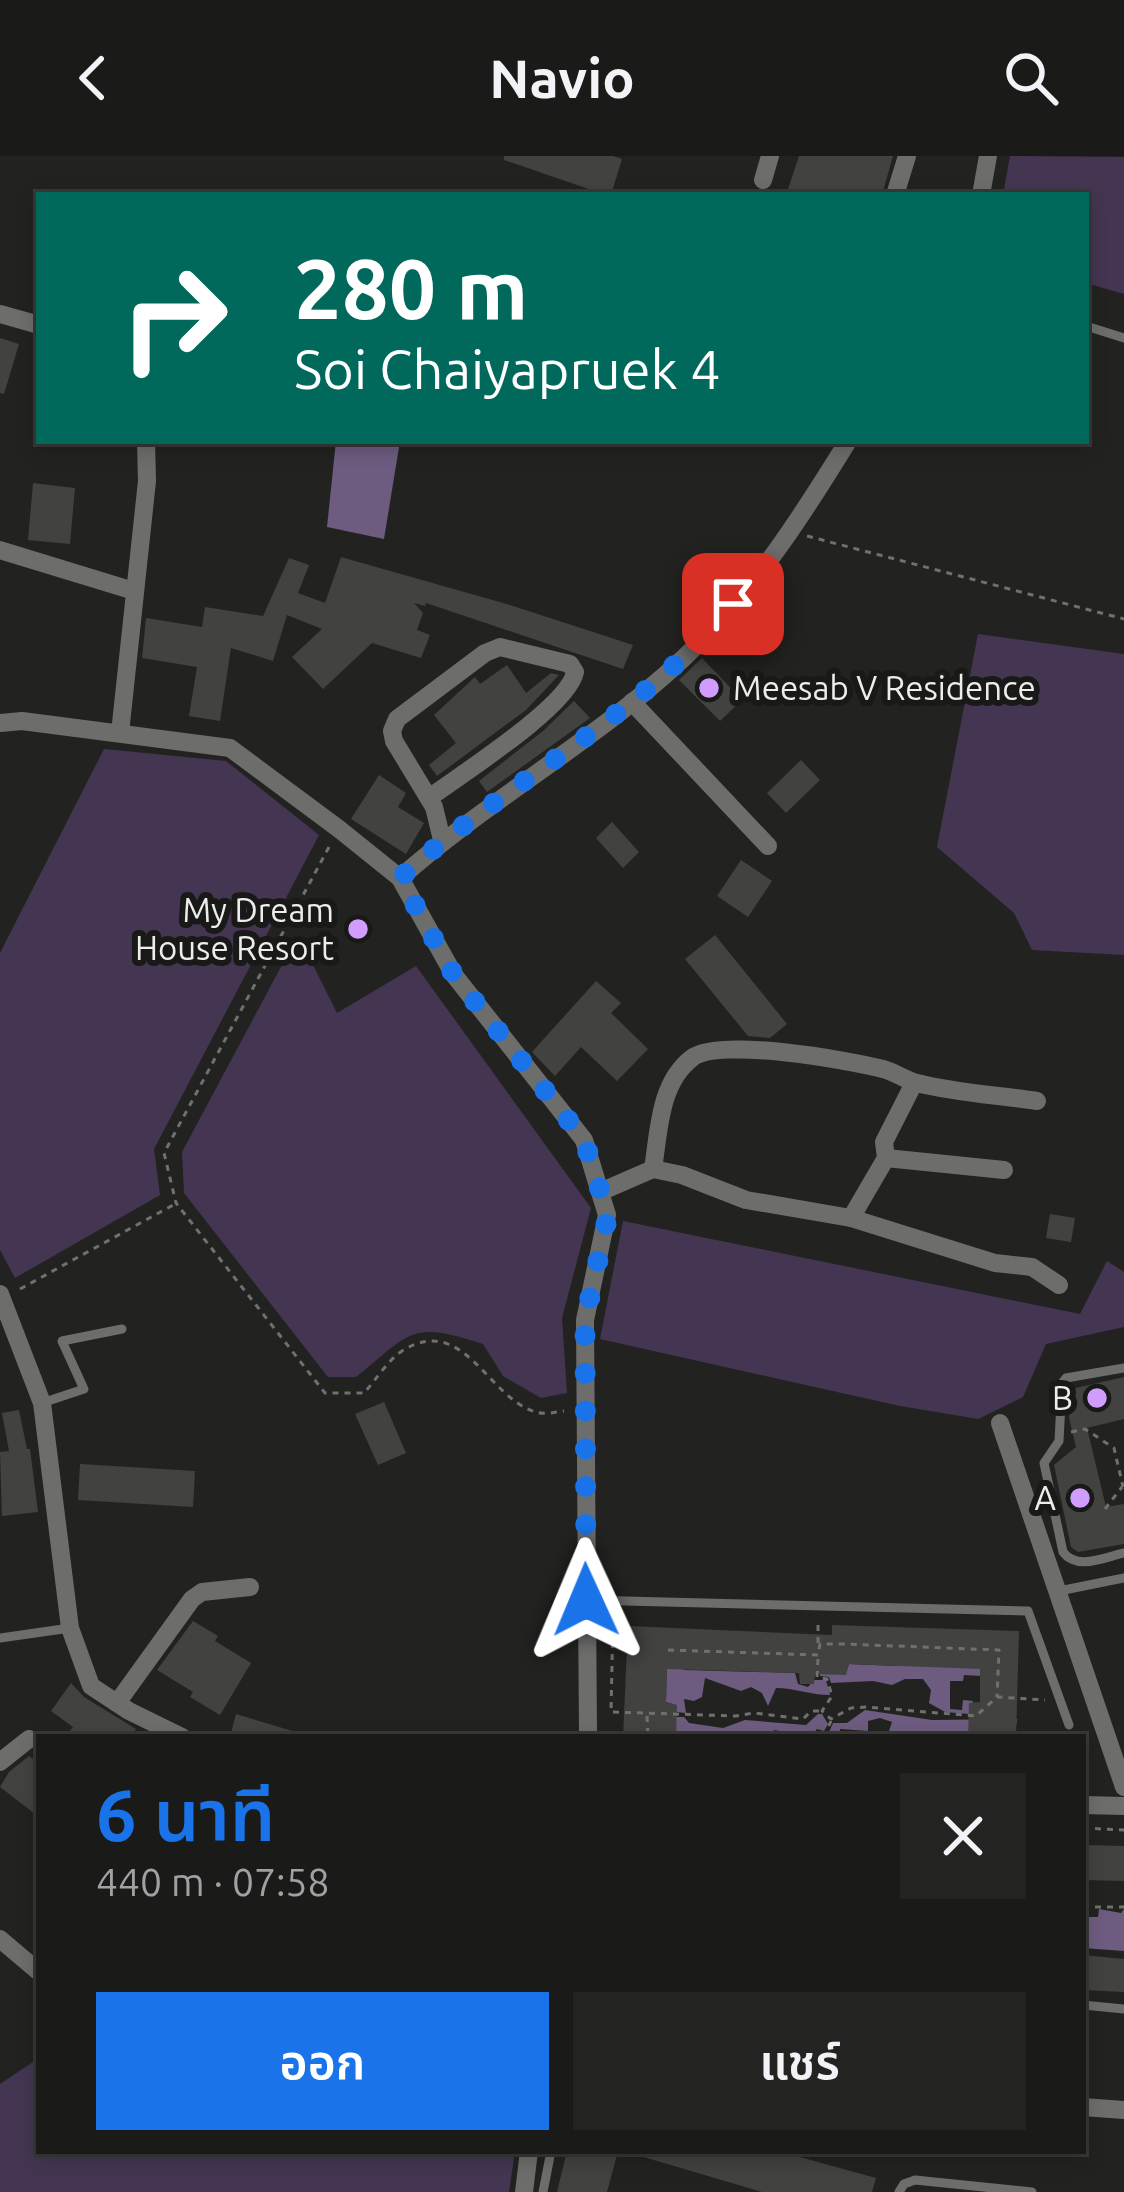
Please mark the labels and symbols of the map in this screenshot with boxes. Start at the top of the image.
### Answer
pin [682,553,784,655]
place label: Meesab V Residence [733,669,1036,706]
marker: Meesab V Residence [696,675,722,701]
place label: My Dream House Resort [135,891,334,966]
marker: My Dream House Resort [345,916,371,942]
place label: B [1052,1379,1073,1416]
marker: B [1084,1385,1110,1411]
place label: A [1035,1479,1057,1516]
marker: A [1067,1485,1093,1511]
position arrow [523,1537,649,1663]

